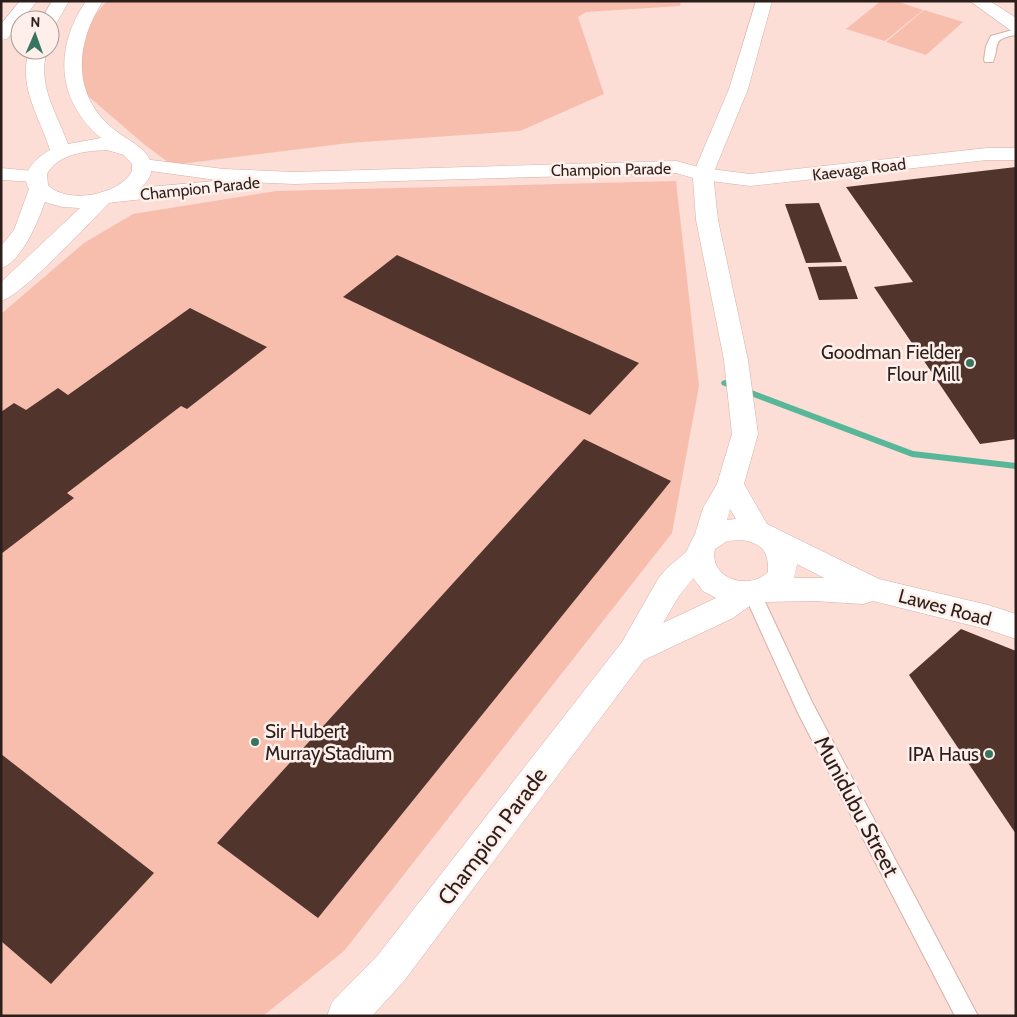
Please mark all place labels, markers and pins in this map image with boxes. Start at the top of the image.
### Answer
place label: Goodman Fielder Flour Mill [821,341,961,386]
marker: Goodman Fielder Flour Mill [964,357,976,369]
place label: Sir Hubert Murray Stadium [265,720,392,765]
marker: Sir Hubert Murray Stadium [249,736,261,748]
place label: IPA Haus [908,743,979,766]
marker: IPA Haus [983,748,995,760]

